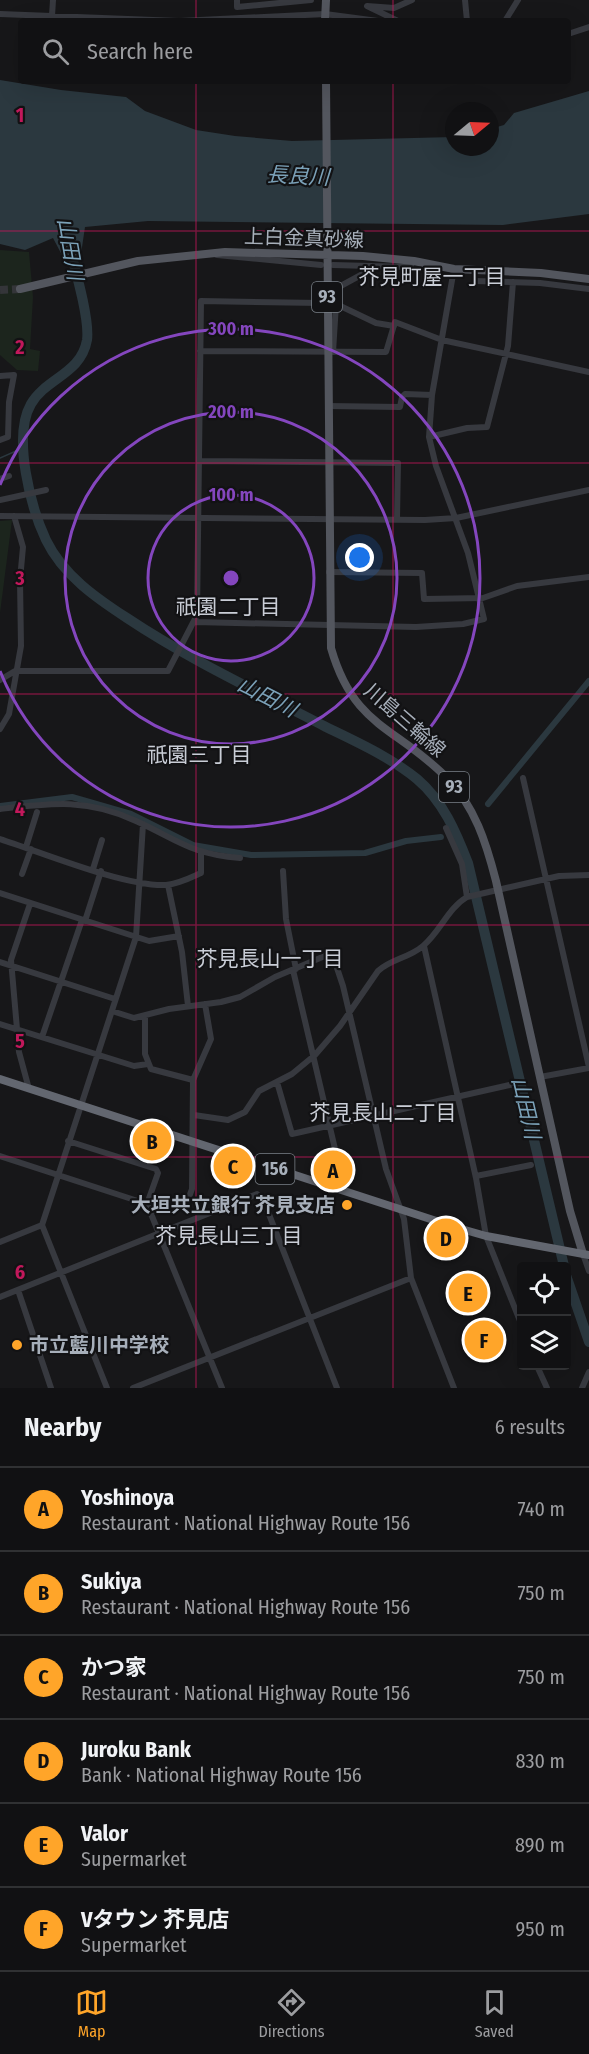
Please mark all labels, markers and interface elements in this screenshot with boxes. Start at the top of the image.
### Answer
search box [18,18,571,84]
icon: search [39,35,72,68]
text: Search here [87,38,193,65]
north arrow [445,102,499,156]
text: 1 [16,103,24,127]
water label: 長良川 [266,161,332,191]
water label: 山田川 [52,216,89,284]
street label: 上白金真砂線 [244,224,364,252]
district label: 芥見町屋一丁目 [359,264,506,290]
road number: 93 [312,282,342,312]
text: 300 m [207,318,254,340]
text: 2 [14,335,25,359]
text: 200 m [207,401,254,423]
text: 100 m [209,484,253,506]
your location [345,543,374,572]
text: 3 [14,566,25,590]
centre of rings [221,568,241,588]
district label: 祇園二丁目 [176,594,281,620]
water label: 山田川 [233,671,303,724]
street label: 川島三輪線 [359,678,451,762]
district label: 祇園三丁目 [147,742,252,768]
road number: 93 [439,772,469,802]
text: 4 [15,797,25,821]
district label: 芥見長山一丁目 [197,946,344,972]
text: 5 [15,1029,25,1053]
water label: 山田川 [506,1074,546,1144]
district label: 芥見長山二丁目 [310,1100,457,1126]
pin: B [132,1118,172,1164]
pin: C [214,1144,252,1188]
pin: A [314,1148,352,1192]
road number: 156 [256,1154,294,1184]
place label: 大垣共立銀行 芥見支店 [131,1193,335,1217]
marker: 大垣共立銀行 芥見支店 [340,1198,354,1212]
pin: D [426,1216,466,1260]
district label: 芥見長山三丁目 [156,1223,303,1249]
text: 6 [15,1260,25,1284]
map controls [517,1262,571,1370]
button: locate [517,1262,571,1316]
pin: E [448,1270,488,1316]
button: layers [517,1316,571,1370]
pin: F [464,1318,504,1362]
place label: 市立藍川中学校 [29,1333,169,1357]
marker: 市立藍川中学校 [10,1338,24,1352]
text: Nearby [24,1412,101,1443]
text: 6 results [495,1415,565,1439]
text: Yoshinoya [81,1484,174,1511]
text: A [38,1497,49,1521]
text: 740 m [517,1497,565,1521]
text: Restaurant · National Highway Route 156 [81,1511,410,1535]
text: Sukiya [81,1568,142,1595]
text: B [38,1581,49,1605]
text: 750 m [518,1581,565,1605]
text: Restaurant · National Highway Route 156 [81,1595,410,1619]
text: かつ家 [81,1654,147,1681]
text: C [38,1665,49,1689]
text: 750 m [518,1665,565,1689]
text: Restaurant · National Highway Route 156 [81,1681,410,1705]
text: Juroku Bank [81,1736,191,1763]
text: D [38,1749,49,1773]
text: 830 m [515,1749,565,1773]
text: Bank · National Highway Route 156 [81,1763,362,1787]
text: Valor [81,1820,128,1847]
text: E [39,1833,48,1857]
text: 890 m [515,1833,565,1857]
text: Supermarket [81,1847,187,1871]
text: Vタウン 芥見店 [81,1906,229,1933]
text: F [39,1917,48,1941]
text: 950 m [516,1917,565,1941]
text: Supermarket [81,1933,187,1957]
tab: Map [75,1986,108,2041]
tab: Directions [258,1986,325,2041]
tab: Saved [475,1986,514,2041]

